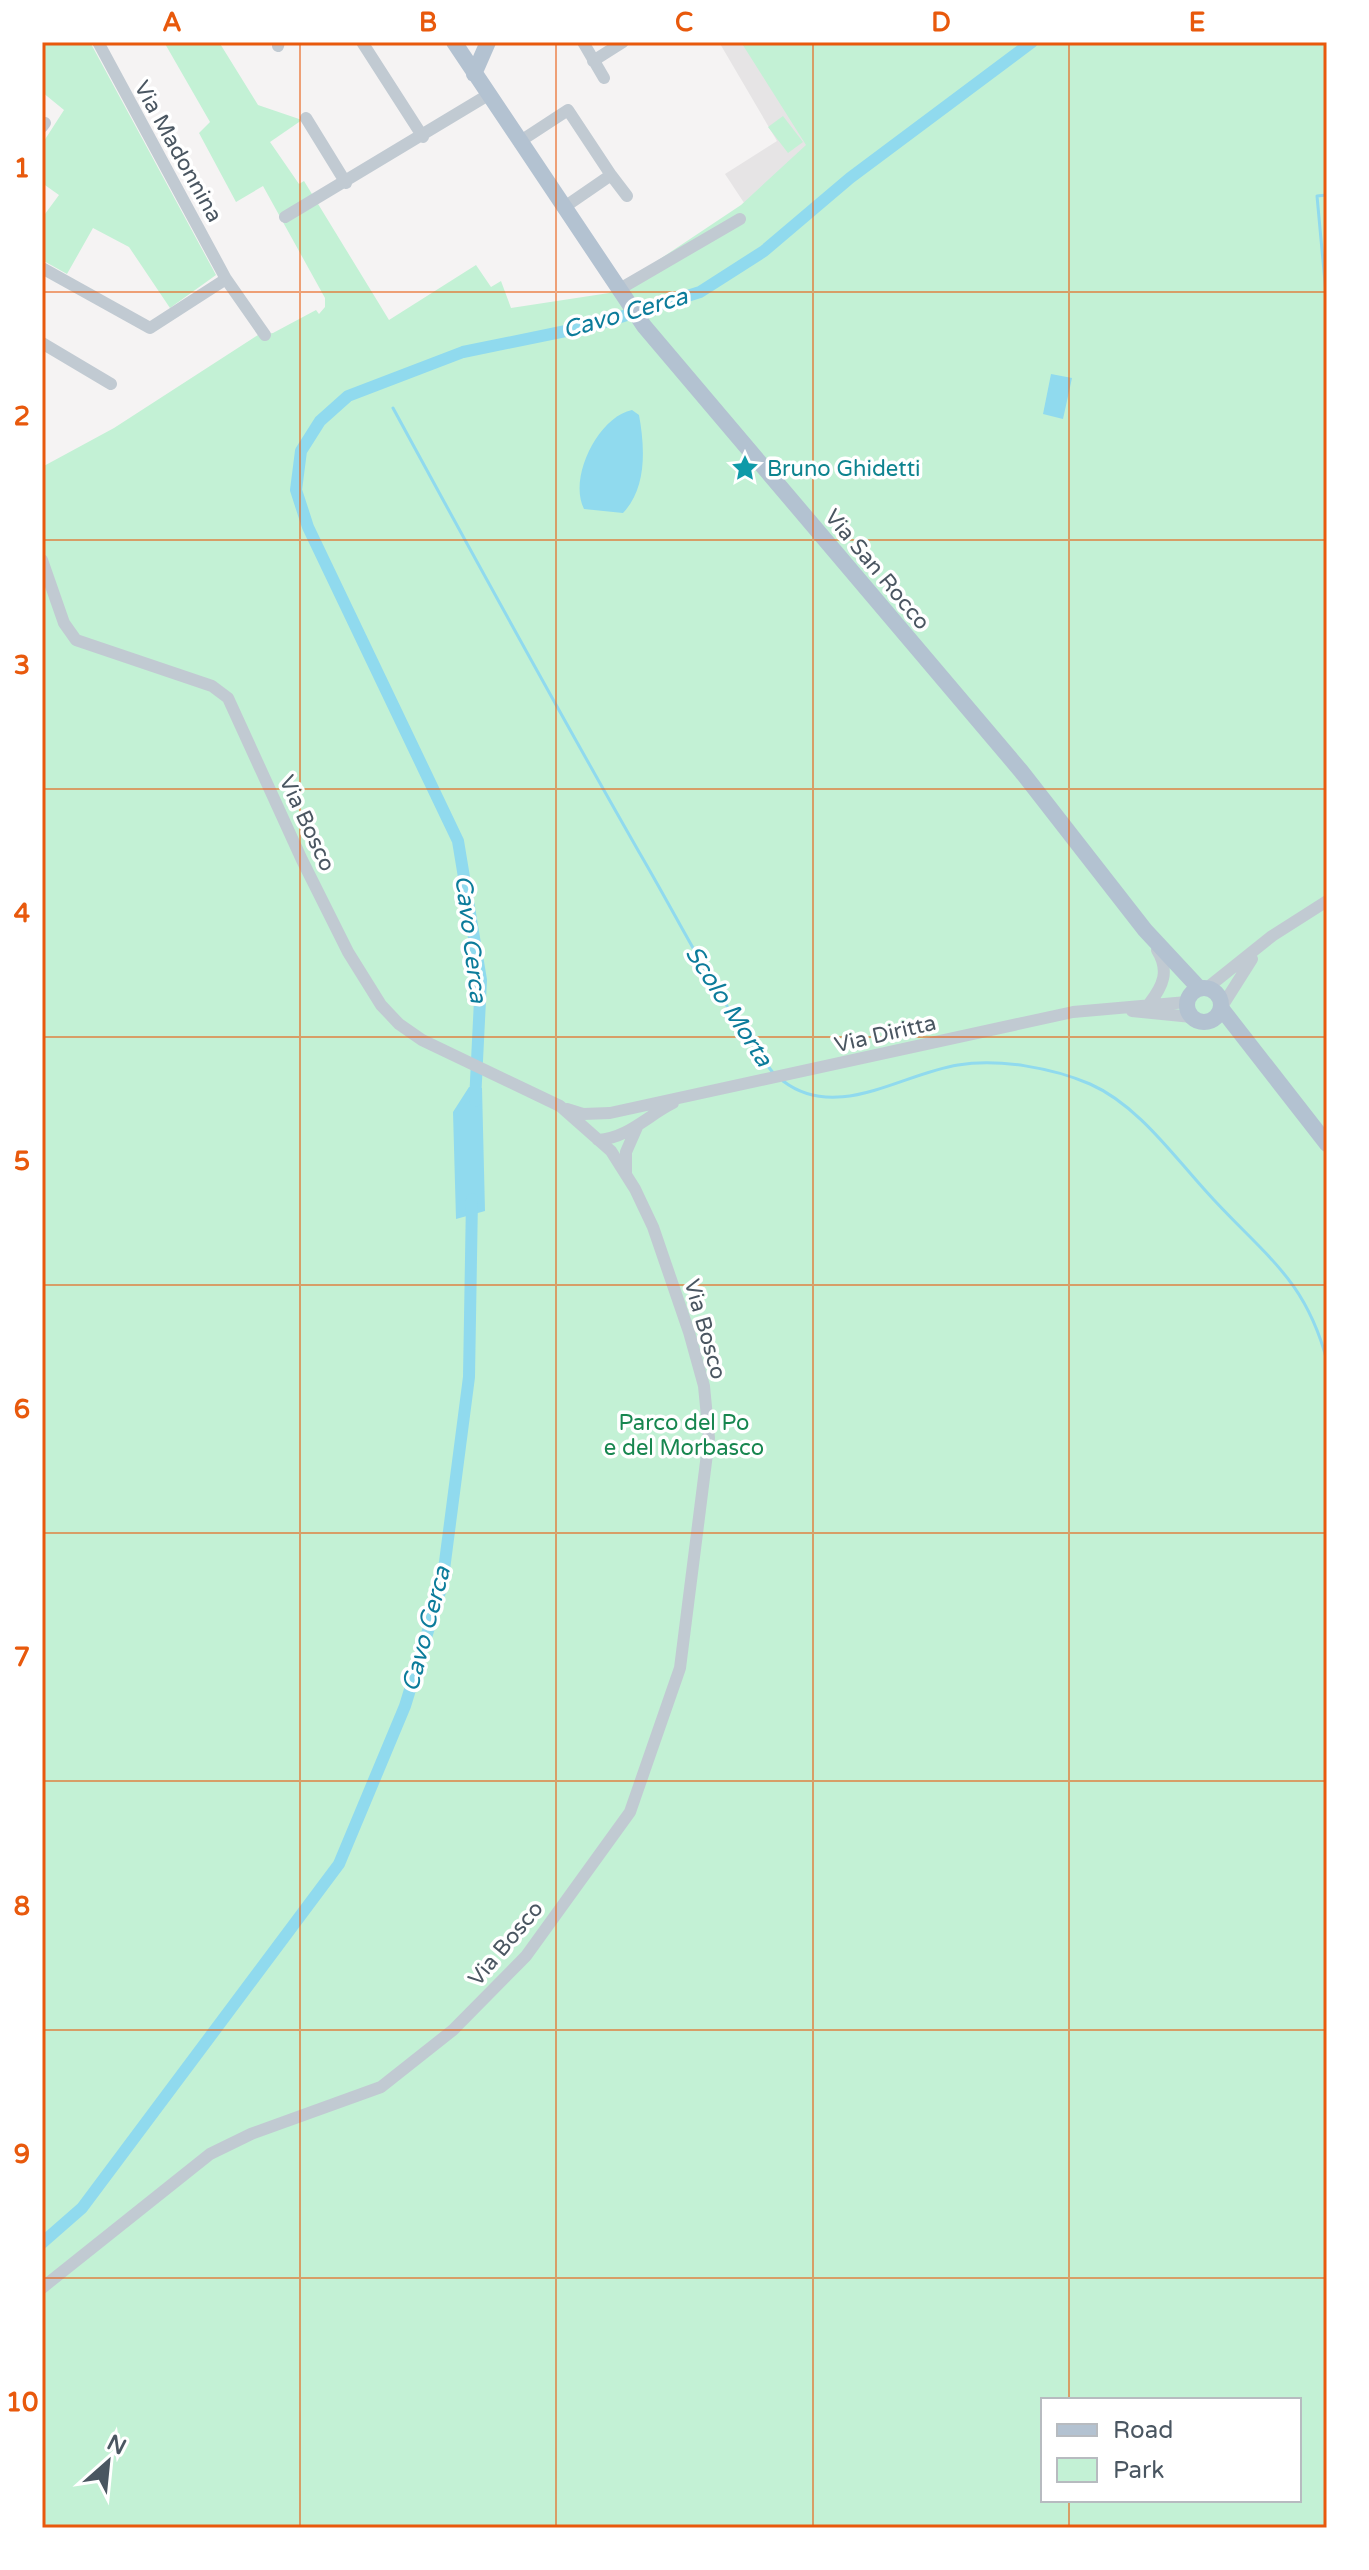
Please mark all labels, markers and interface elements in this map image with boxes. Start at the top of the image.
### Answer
text: A [162,7,182,38]
text: B [419,7,437,38]
text: C [675,7,693,38]
text: D [931,7,951,38]
text: E [1189,7,1205,38]
street label: Via Madonnina [129,76,228,227]
text: 1 [14,153,30,184]
water label: Cavo Cerca [559,282,691,345]
text: 2 [14,401,30,432]
place icon: Bruno Ghidetti [730,453,760,483]
place label: Bruno Ghidetti [767,456,921,482]
street label: Via San Rocco [819,504,935,635]
text: 3 [14,650,30,681]
street label: Via Bosco [274,771,341,875]
water label: Cavo Cerca [448,874,493,1005]
text: 4 [14,898,30,929]
water label: Scolo Morta [679,940,779,1073]
street label: Via Diritta [832,1010,939,1058]
text: 5 [14,1146,30,1177]
street label: Via Bosco [678,1276,732,1382]
text: 6 [14,1394,30,1425]
park label: Parco del Po e del Morbasco [604,1410,764,1461]
water label: Cavo Cerca [396,1563,457,1695]
text: 7 [14,1642,30,1673]
text: 8 [14,1891,30,1922]
street label: Via Bosco [463,1896,549,1991]
text: 9 [14,2139,30,2170]
text: 10 [6,2387,38,2418]
legend [1041,2398,1301,2502]
text: Road [1113,2416,1173,2445]
north arrow [68,2422,148,2502]
text: N [103,2429,130,2461]
text: Park [1113,2456,1164,2485]

